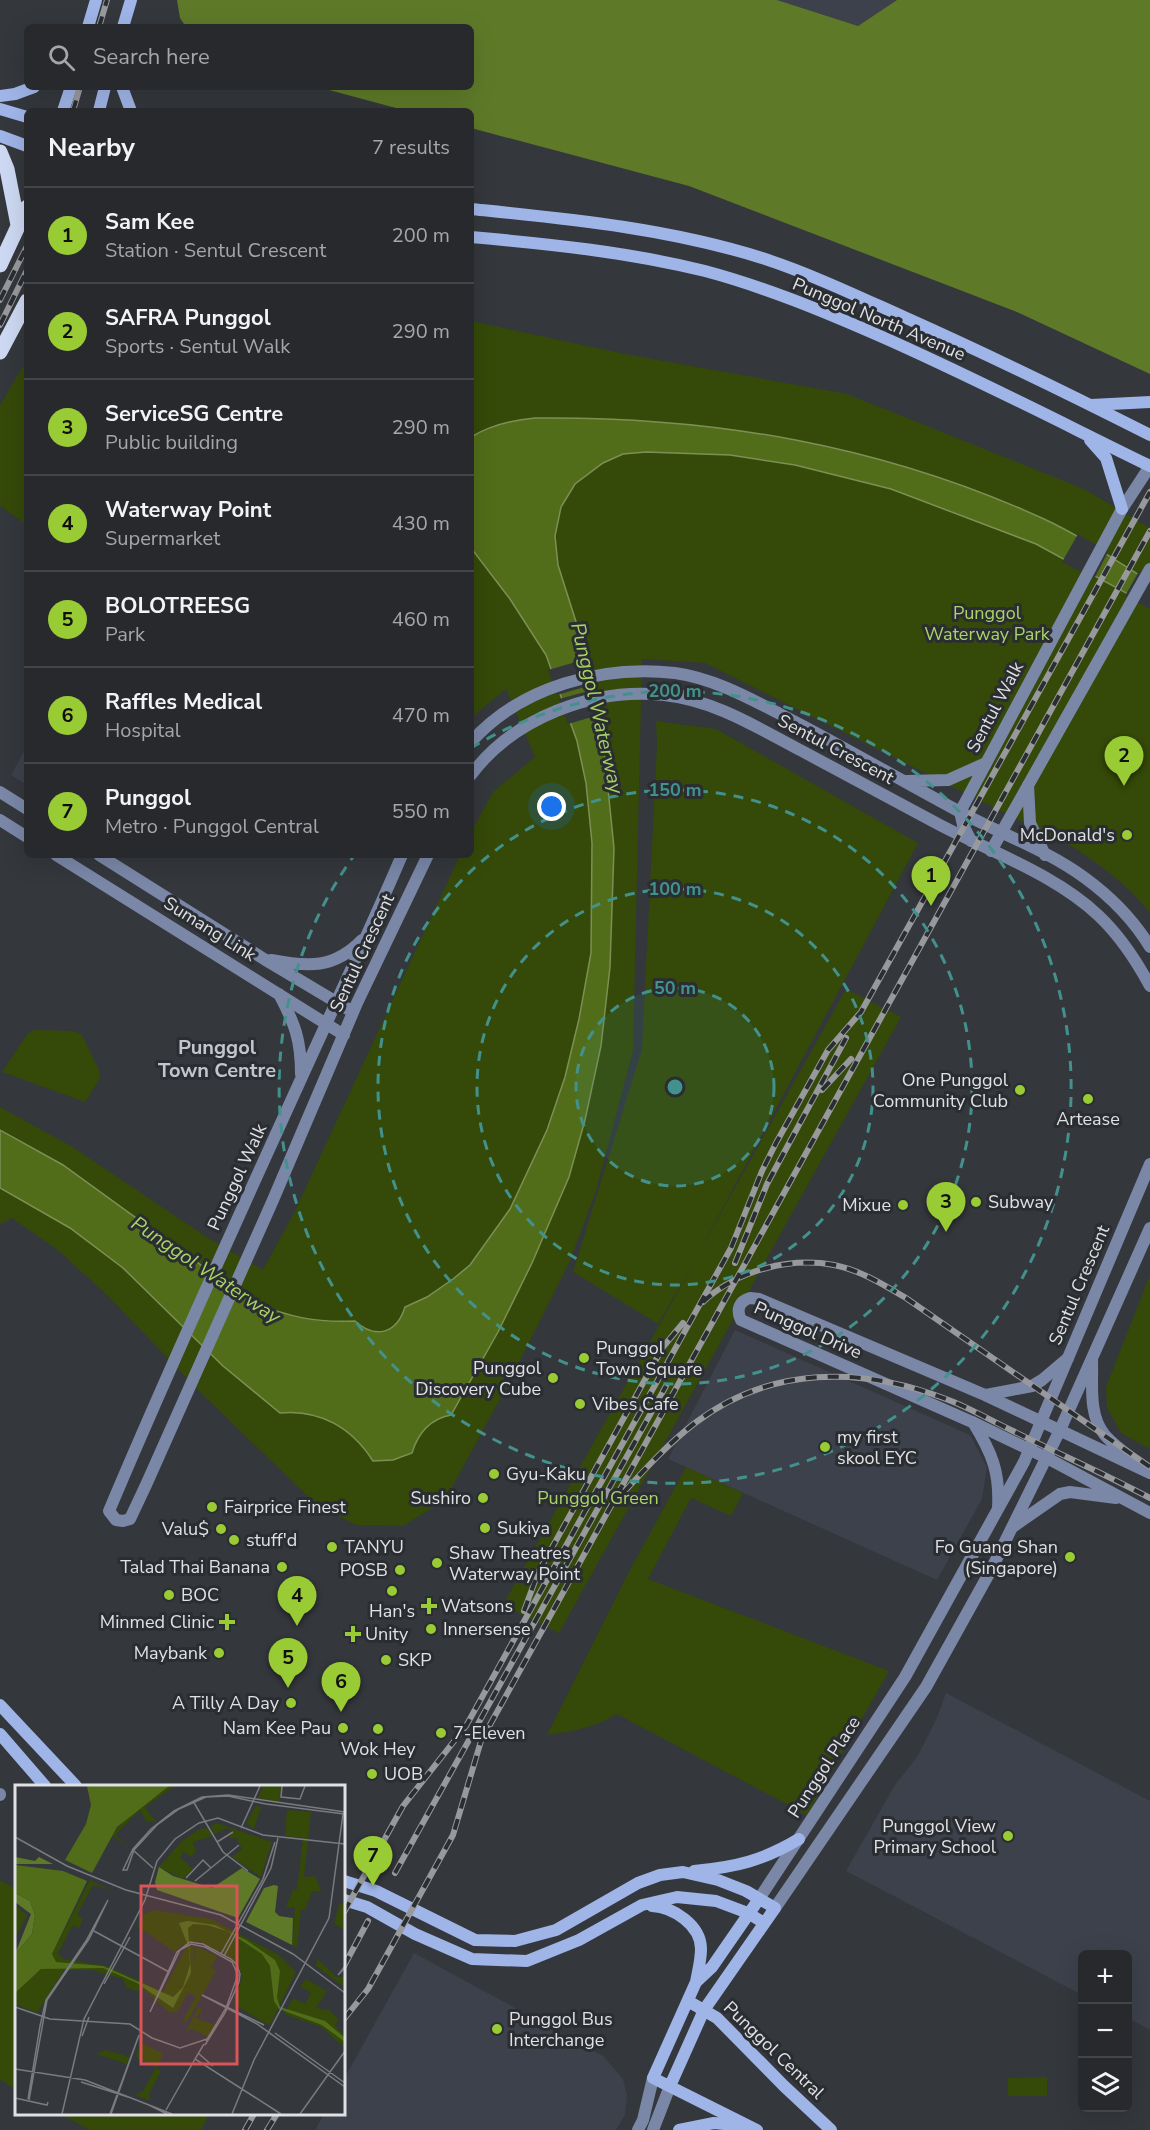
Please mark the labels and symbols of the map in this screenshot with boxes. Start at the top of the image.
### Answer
street label: Punggol North Avenue [789,272,969,366]
park label: Punggol Waterway Park [924,601,1051,646]
water label: Punggol Waterway [564,620,630,797]
street label: Sentul Walk [961,656,1030,757]
text: 200 m [648,679,702,703]
street label: Sentul Crescent [774,708,899,790]
pin: 2 [1104,736,1144,786]
text: 150 m [648,778,702,802]
your location [537,792,566,821]
place label: McDonald's [1020,823,1115,847]
marker: McDonald's [1120,828,1134,842]
pin: 1 [912,856,950,906]
text: 100 m [648,877,702,901]
street label: Sentul Crescent [324,889,400,1016]
street label: Sumang Link [159,891,262,967]
text: 50 m [654,976,696,1000]
district label: Punggol Town Centre [158,1034,276,1084]
place label: One Punggol Community Club [873,1068,1009,1113]
centre of rings [665,1077,685,1097]
marker: One Punggol Community Club [1013,1083,1027,1097]
marker: Artease [1081,1092,1095,1106]
place label: Artease [1056,1107,1120,1131]
street label: Punggol Walk [202,1119,273,1234]
pin: 3 [926,1182,966,1232]
place label: Subway [988,1190,1054,1214]
place label: Mixue [842,1193,891,1217]
marker: Subway [969,1195,983,1209]
marker: Mixue [896,1198,910,1212]
water label: Punggol Waterway [126,1210,287,1330]
street label: Sentul Crescent [1043,1221,1115,1349]
street label: Punggol Drive [750,1296,866,1364]
place label: Punggol Town Square [596,1336,702,1381]
marker: Punggol Town Square [577,1351,591,1365]
place label: Punggol Discovery Cube [415,1356,542,1401]
marker: Punggol Discovery Cube [546,1371,560,1385]
place label: Vibes Cafe [591,1392,679,1416]
marker: Vibes Cafe [573,1397,587,1411]
place label: my first skool EYC [837,1425,917,1470]
marker: my first skool EYC [818,1440,832,1454]
place label: Gyu-Kaku [506,1462,586,1486]
marker: Gyu-Kaku [487,1467,501,1481]
place label: Sushiro [410,1486,471,1510]
park label: Punggol Green [537,1486,659,1510]
marker: Sushiro [476,1491,490,1505]
place label: Fairprice Finest [224,1495,347,1519]
marker: Fairprice Finest [205,1500,219,1514]
place label: Sukiya [497,1516,550,1540]
place label: Valu$ [161,1517,209,1541]
marker: Sukiya [478,1521,492,1535]
marker: Valu$ [214,1522,228,1536]
place label: stuff'd [246,1528,297,1552]
marker: stuff'd [227,1533,241,1547]
place label: TANYU [344,1535,404,1559]
place label: Fo Guang Shan (Singapore) [935,1535,1058,1580]
marker: TANYU [325,1540,339,1554]
place label: Shaw Theatres Waterway Point [449,1541,581,1586]
marker: Fo Guang Shan (Singapore) [1063,1550,1077,1564]
place label: Talad Thai Banana [120,1555,270,1579]
marker: Shaw Theatres Waterway Point [430,1556,444,1570]
place label: POSB [340,1558,388,1582]
marker: Talad Thai Banana [275,1560,289,1574]
marker: POSB [393,1563,407,1577]
pin: 4 [278,1576,316,1626]
place label: BOC [181,1583,219,1607]
marker: Han's [385,1584,399,1598]
marker: BOC [162,1588,176,1602]
place label: Watsons [441,1594,513,1618]
place label: Han's [369,1599,415,1623]
marker: Watsons [422,1599,436,1613]
place label: Minmed Clinic [100,1610,214,1634]
marker: Minmed Clinic [218,1613,236,1631]
place label: Innersense [443,1617,531,1641]
place label: Unity [365,1622,409,1646]
marker: Innersense [424,1622,438,1636]
marker: Unity [346,1627,360,1641]
pin: 5 [268,1638,308,1688]
place label: Maybank [134,1641,208,1665]
marker: Maybank [212,1646,226,1660]
place label: SKP [398,1648,432,1672]
marker: SKP [379,1653,393,1667]
pin: 6 [322,1662,360,1712]
place label: A Tilly A Day [172,1691,280,1715]
marker: A Tilly A Day [284,1696,298,1710]
street label: Punggol Place [782,1712,866,1822]
place label: Nam Kee Pau [223,1716,331,1740]
marker: Nam Kee Pau [336,1721,350,1735]
place label: 7-Eleven [453,1721,526,1745]
marker: Wok Hey [371,1722,385,1736]
marker: 7-Eleven [434,1726,448,1740]
place label: Wok Hey [341,1737,416,1761]
place label: UOB [384,1762,423,1786]
marker: UOB [365,1767,379,1781]
inset map [15,1785,345,2115]
place label: Punggol View Primary School [873,1814,997,1859]
marker: Punggol View Primary School [1001,1829,1015,1843]
pin: 7 [354,1836,392,1886]
street label: Punggol Central [718,1996,830,2105]
place label: Punggol Bus Interchange [509,2007,613,2052]
marker: Punggol Bus Interchange [490,2022,504,2036]

